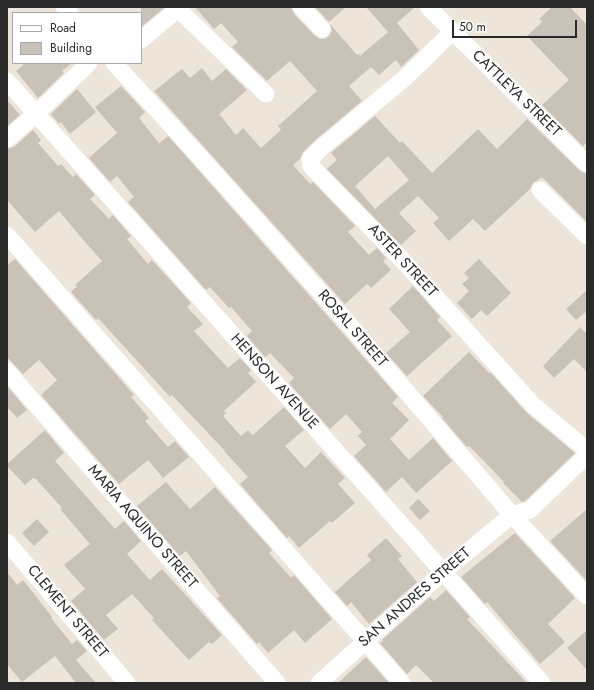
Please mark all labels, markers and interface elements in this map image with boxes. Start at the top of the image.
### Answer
legend [12,12,142,64]
scale bar [454,12,579,38]
text: 50 m [459,18,486,36]
text: Road [50,19,76,37]
text: Building [50,39,92,57]
street label: CATTLEYA STREET [468,47,564,141]
street label: ASTER STREET [364,221,440,301]
street label: ROSAL STREET [313,287,391,371]
street label: HENSON AVENUE [226,330,322,434]
street label: MARIA AQUINO STREET [83,461,201,593]
street label: SAN ANDRES STREET [355,544,475,652]
street label: CLEMENT STREET [23,562,111,662]

